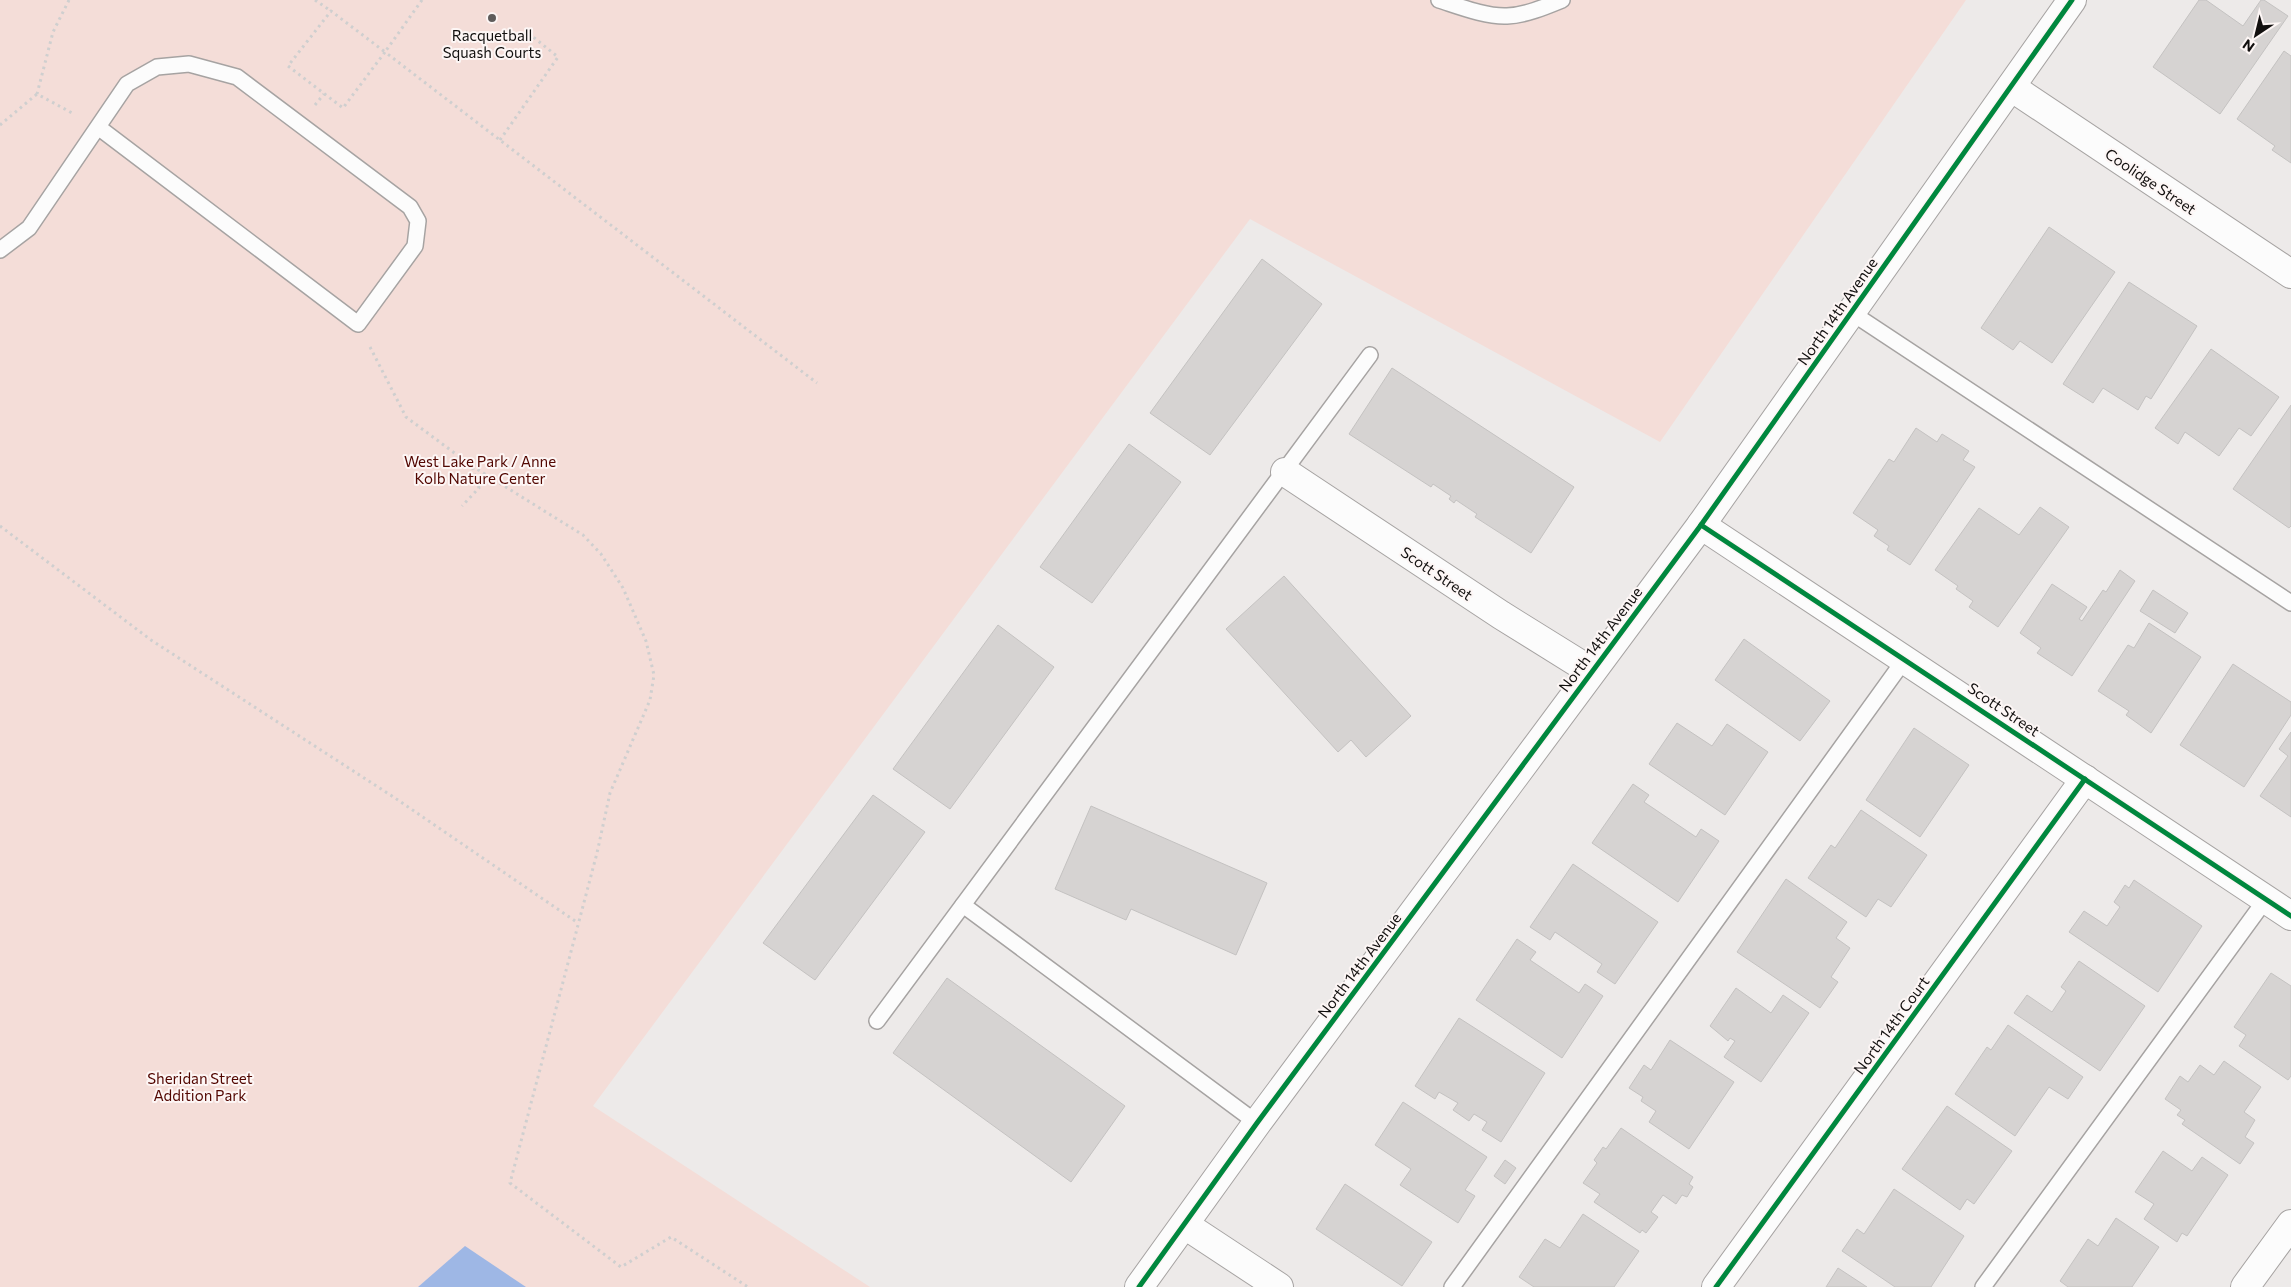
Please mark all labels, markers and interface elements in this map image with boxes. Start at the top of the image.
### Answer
north arrow [2231,10,2281,60]
marker: Racquetball Squash Courts [486,12,498,24]
place label: Racquetball Squash Courts [443,26,542,61]
text: N [2239,36,2257,56]
street label: Coolidge Street [2102,144,2200,218]
street label: North 14th Avenue [1793,254,1881,368]
park label: West Lake Park / Anne Kolb Nature Center [404,452,556,487]
street label: Scott Street [1398,542,1476,604]
street label: North 14th Avenue [1555,583,1645,695]
street label: Scott Street [1965,678,2043,740]
street label: North 14th Avenue [1314,909,1404,1021]
street label: North 14th Court [1849,973,1933,1077]
park label: Sheridan Street Addition Park [147,1069,253,1104]

